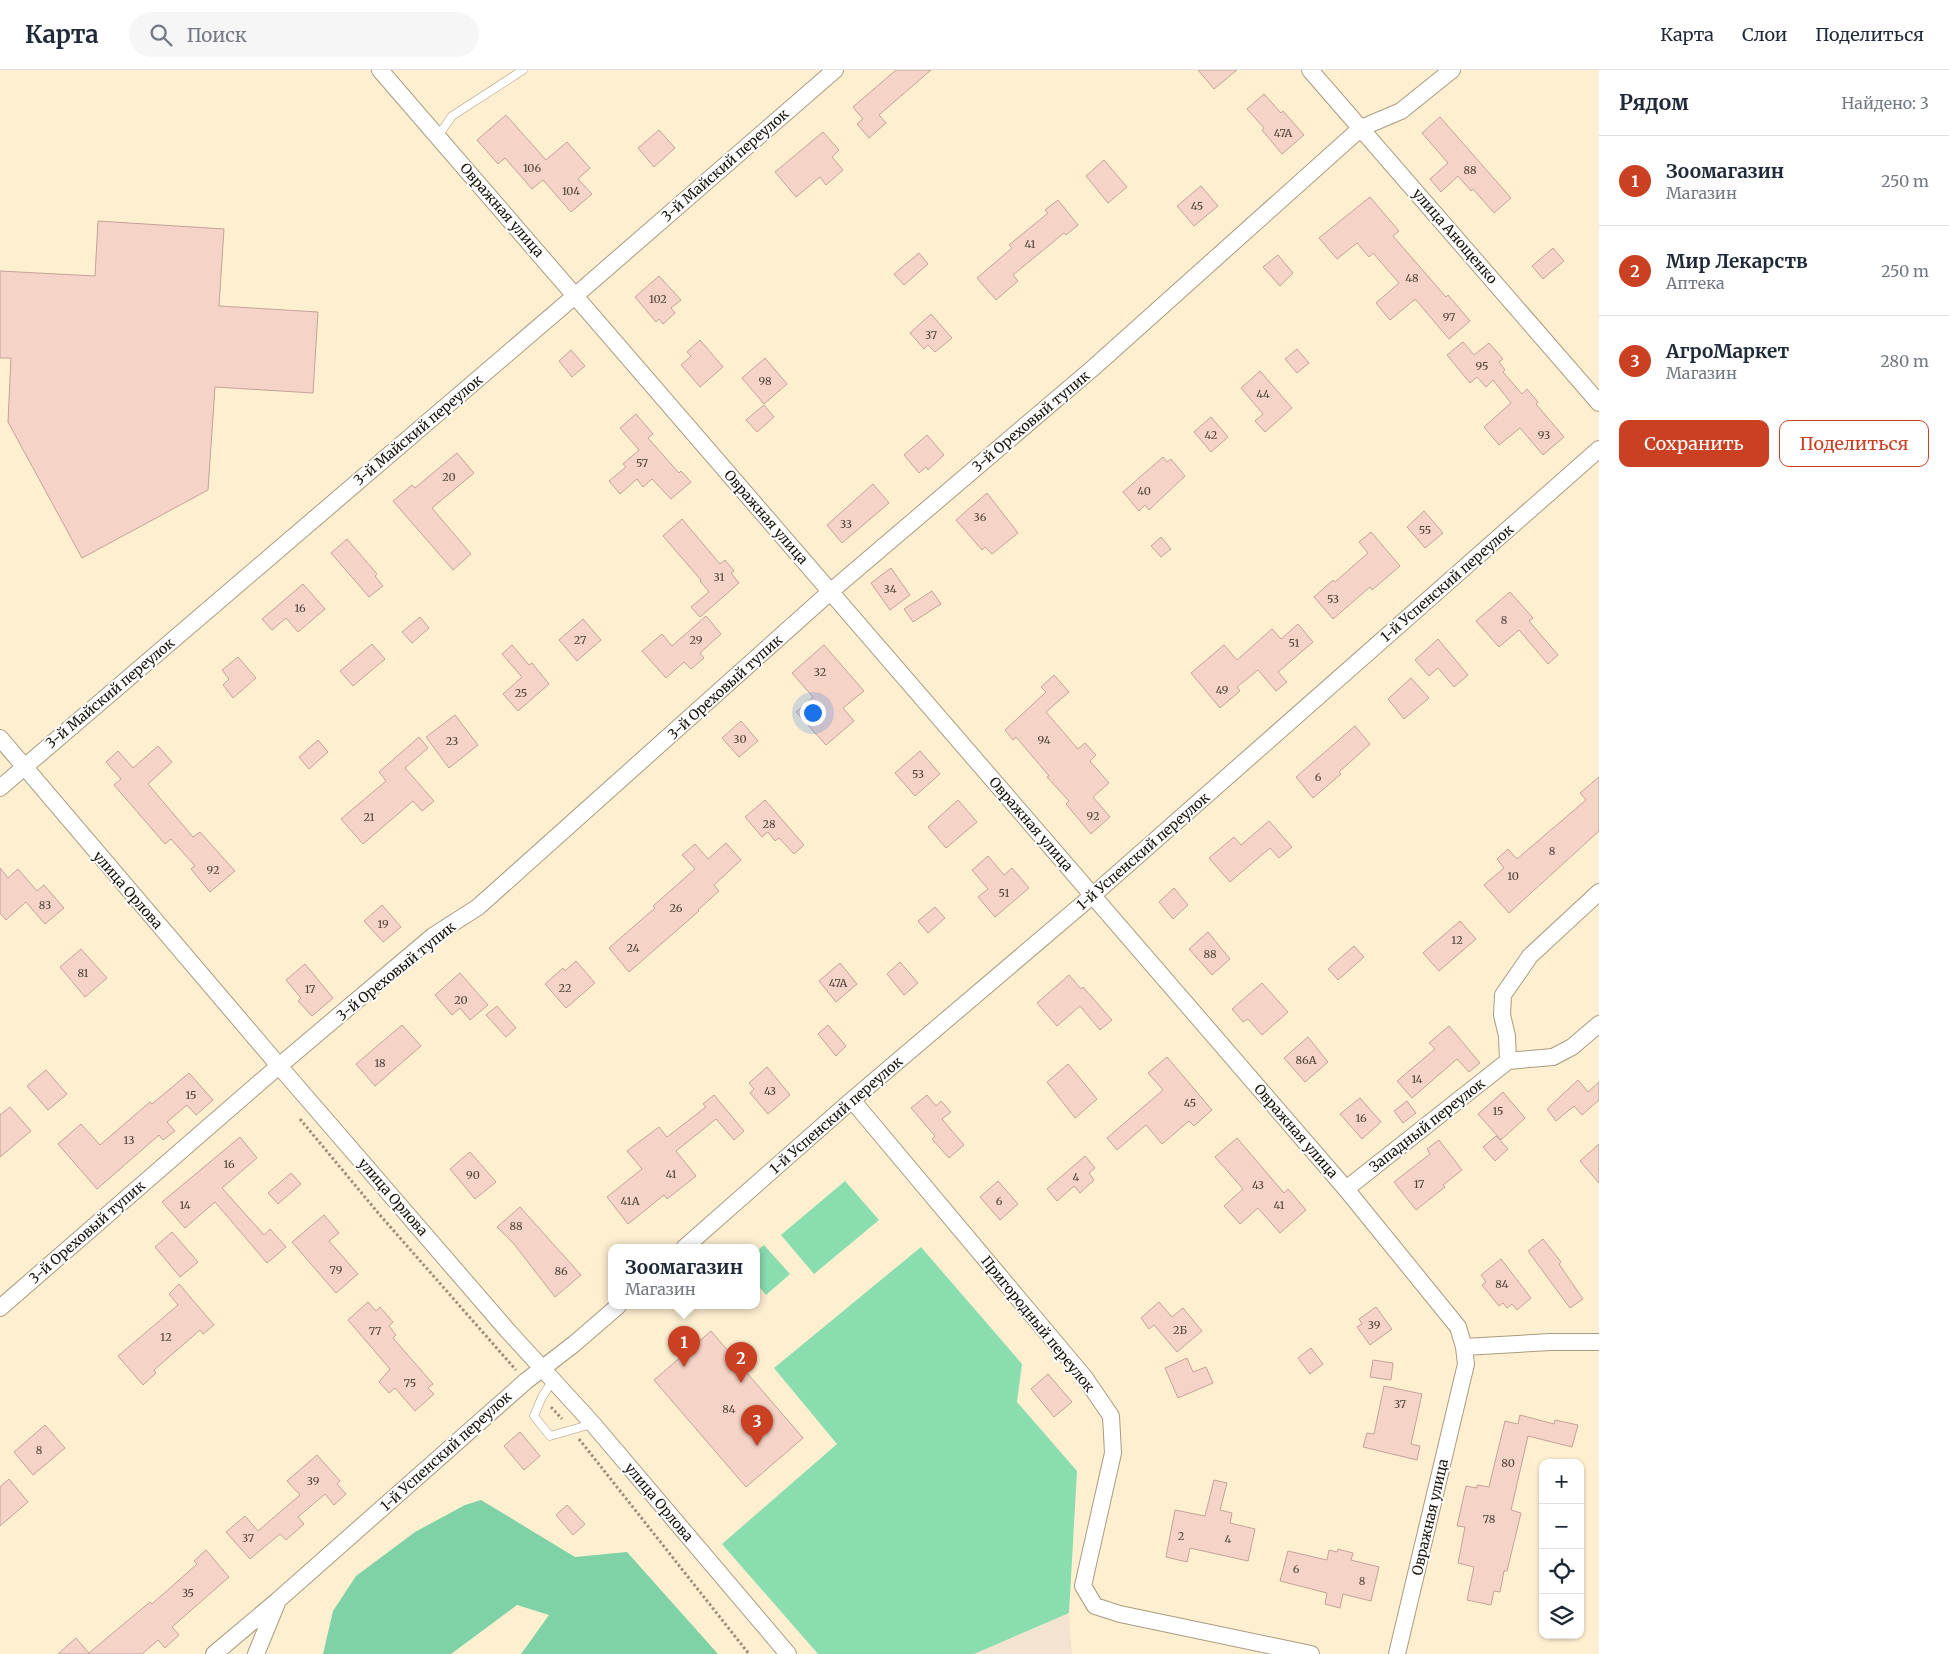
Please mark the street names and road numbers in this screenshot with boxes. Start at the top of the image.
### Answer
street label: 3-й Майский переулок [658,105,792,225]
street label: Овражная улица [456,159,548,261]
street label: улица Анощенко [1409,185,1501,287]
street label: 3-й Ореховый тупик [969,366,1094,475]
street label: 3-й Майский переулок [350,371,486,489]
street label: Овражная улица [720,466,812,568]
street label: 1-й Успенский переулок [1377,520,1517,646]
street label: 3-й Ореховый тупик [664,631,786,743]
street label: 3-й Майский переулок [42,634,178,752]
street label: Овражная улица [985,773,1077,875]
street label: 1-й Успенский переулок [1073,788,1213,914]
street label: улица Орлова [89,847,167,933]
street label: 3-й Ореховый тупик [333,917,459,1025]
street label: 1-й Успенский переулок [766,1052,906,1178]
street label: Западный переулок [1366,1074,1489,1176]
street label: Овражная улица [1250,1080,1342,1182]
street label: улица Орлова [354,1154,432,1240]
street label: 3-й Ореховый тупик [25,1177,149,1287]
street label: Пригородный переулок [977,1252,1099,1396]
street label: 1-й Успенский переулок [377,1387,515,1515]
street label: Овражная улица [1408,1456,1452,1577]
street label: улица Орлова [621,1459,697,1545]

